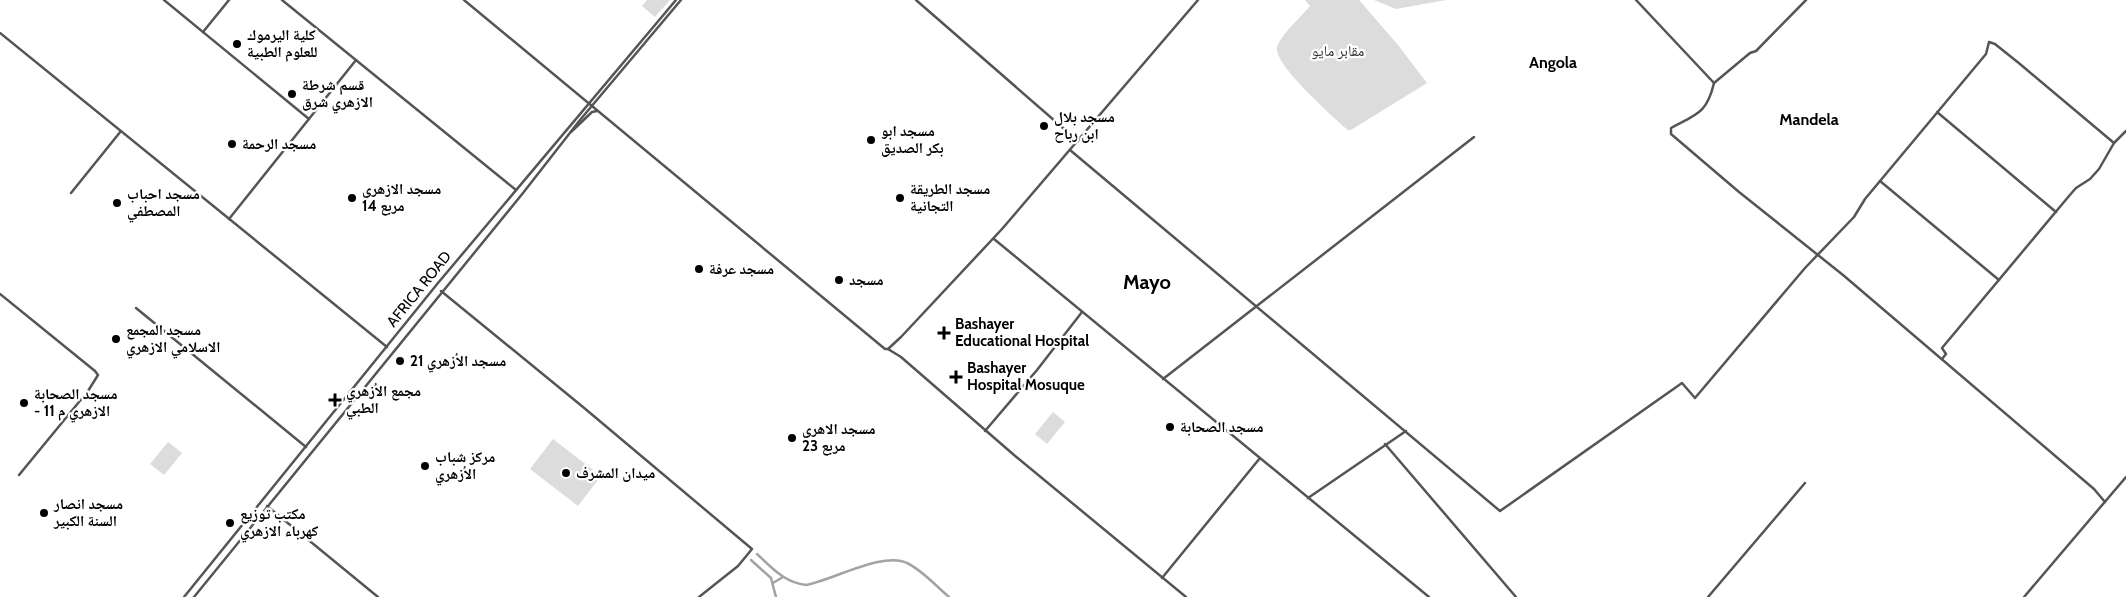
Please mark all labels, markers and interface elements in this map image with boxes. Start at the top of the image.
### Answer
place label: كلية اليرموك للعلوم الطبية [247,26,317,62]
marker: كلية اليرموك للعلوم الطبية [231,38,243,50]
park label: مقابر مايو [1312,42,1365,60]
district label: Angola [1529,53,1577,72]
place label: قسم شرطة الازهري شرق [302,76,373,114]
marker: قسم شرطة الازهري شرق [286,88,298,100]
place label: مسجد بلال ابن رباح [1054,108,1115,143]
district label: Mandela [1779,110,1839,129]
marker: مسجد بلال ابن رباح [1038,120,1050,132]
place label: مسجد ابو بكر الصديق [881,122,944,157]
marker: مسجد ابو بكر الصديق [865,134,877,146]
place label: مسجد الرحمة [242,135,316,153]
marker: مسجد الرحمة [226,138,238,150]
place label: مسجد الازهري مربع 14 [362,180,441,216]
place label: مسجد الطريقة التجانية [910,180,990,215]
place label: مسجد احباب المصطفي [127,185,200,223]
marker: مسجد الازهري مربع 14 [346,192,358,204]
marker: مسجد الطريقة التجانية [894,192,906,204]
marker: مسجد احباب المصطفي [111,197,123,209]
street label: AFRICA ROAD [383,247,455,331]
place label: مسجد عرفة [709,260,774,278]
marker: مسجد عرفة [693,263,705,275]
district label: Mayo [1123,270,1171,294]
place label: مسجد [849,271,884,289]
marker: مسجد [833,274,845,286]
place label: Bashayer Educational Hospital [955,315,1089,350]
place label: مسجد المجمع الاسلامي الازهري [126,321,221,359]
marker: Bashayer Educational Hospital [937,326,951,340]
marker: مسجد المجمع الاسلامي الازهري [110,333,122,345]
place label: مسجد الأزهري 21 [410,352,506,373]
marker: مسجد الأزهري 21 [394,355,406,367]
place label: Bashayer Hospital Mosuque [967,359,1085,394]
marker: Bashayer Hospital Mosuque [949,370,963,384]
place label: مجمع الأزهري الطبي [346,382,421,420]
place label: مسجد الصحابة - الازهري م 11 [34,385,118,423]
marker: مجمع الأزهري الطبي [328,393,342,407]
marker: مسجد الصحابة - الازهري م 11 [18,397,30,409]
place label: مسجد الصحابة [1180,418,1264,436]
place label: مسجد الاهري مربع 23 [802,420,876,456]
marker: مسجد الصحابة [1164,421,1176,433]
marker: مسجد الاهري مربع 23 [786,432,798,444]
place label: مركز شباب الأزهري [435,448,495,486]
marker: مركز شباب الأزهري [419,460,431,472]
place label: ميدان المشرف [576,464,655,482]
marker: ميدان المشرف [560,467,572,479]
place label: مسجد انصار السنة الكبير [53,495,123,530]
place label: مكتب توزيع كهرباء الازهري [240,505,319,543]
marker: مسجد انصار السنة الكبير [38,507,50,519]
marker: مكتب توزيع كهرباء الازهري [224,517,236,529]

